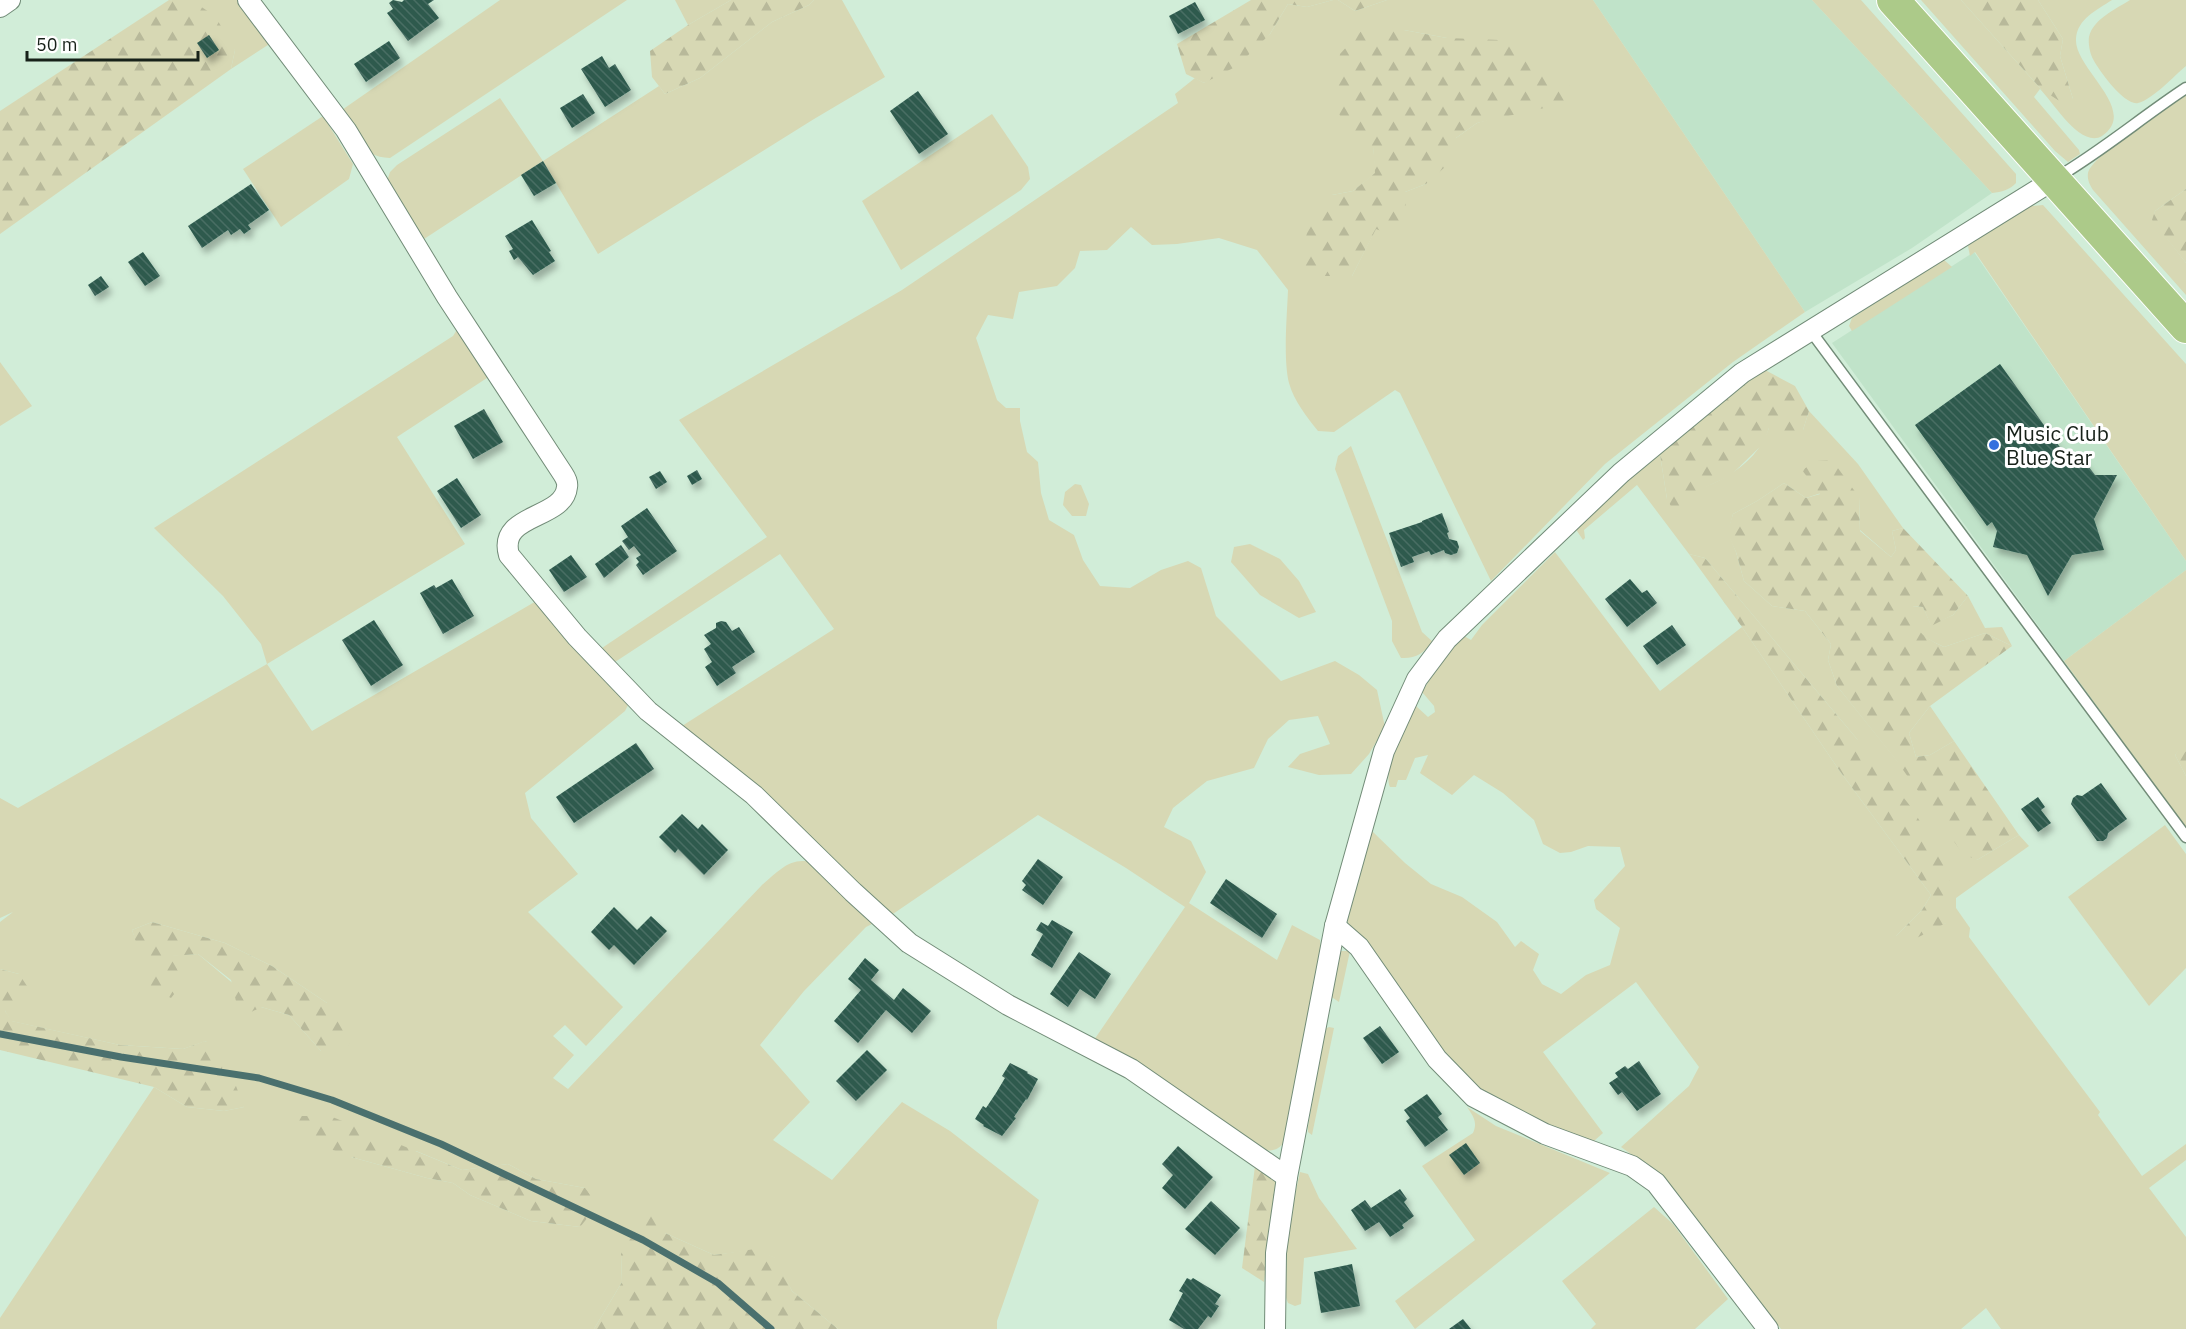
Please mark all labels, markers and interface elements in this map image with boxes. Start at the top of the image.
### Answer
scale bar [27,24,198,62]
text: 50 m [36,33,78,56]
place label: Music Club Blue Star [2006,419,2109,471]
marker: Music Club Blue Star [1987,438,2001,452]

